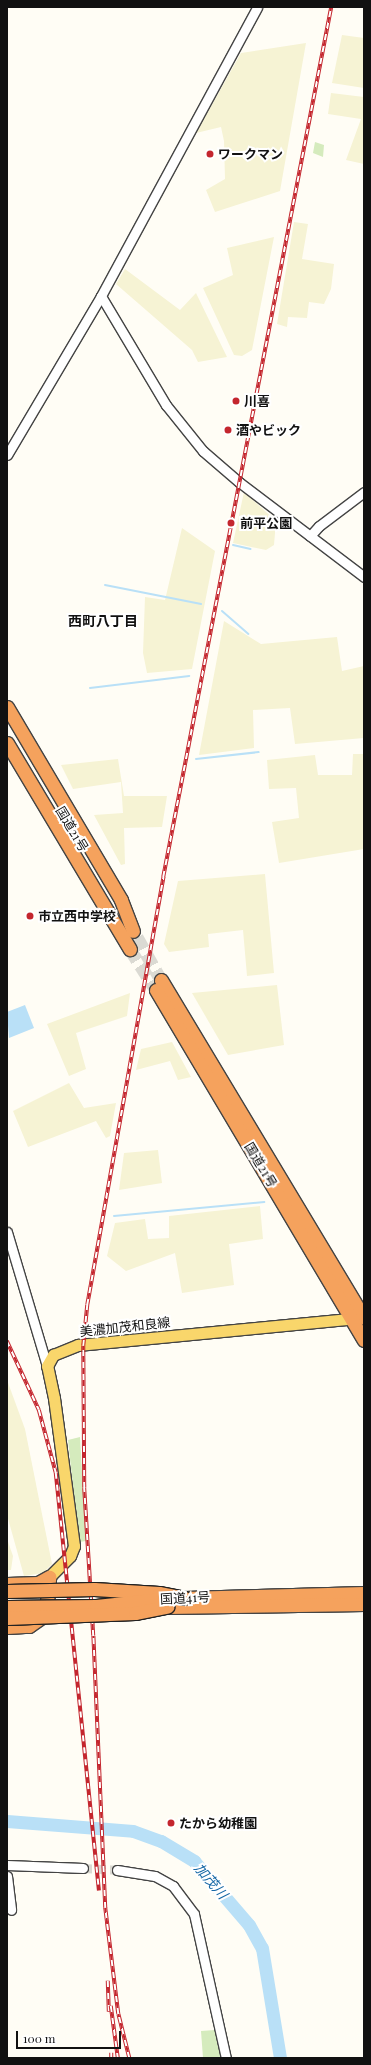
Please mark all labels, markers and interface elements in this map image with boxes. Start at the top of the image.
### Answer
place label: ワークマン [218,146,283,162]
marker: ワークマン [205,149,215,159]
place label: 川喜 [244,393,270,409]
marker: 川喜 [231,396,241,406]
place label: 酒やビック [236,422,301,438]
marker: 酒やビック [223,425,233,435]
place label: 前平公園 [240,515,292,531]
marker: 前平公園 [225,517,237,529]
district label: 西町八丁目 [68,613,138,629]
street label: 国道21号 [52,804,92,854]
place label: 市立西中学校 [38,908,116,924]
marker: 市立西中学校 [25,911,35,921]
street label: 国道21号 [241,1140,281,1190]
street label: 美濃加茂和良線 [79,1314,171,1340]
street label: 国道41号 [160,1589,210,1607]
place label: たから幼稚園 [179,1815,257,1831]
marker: たから幼稚園 [166,1818,176,1828]
water label: 加茂川 [191,1860,231,1902]
scale bar [18,2023,123,2049]
text: 100 m [23,2030,55,2046]

